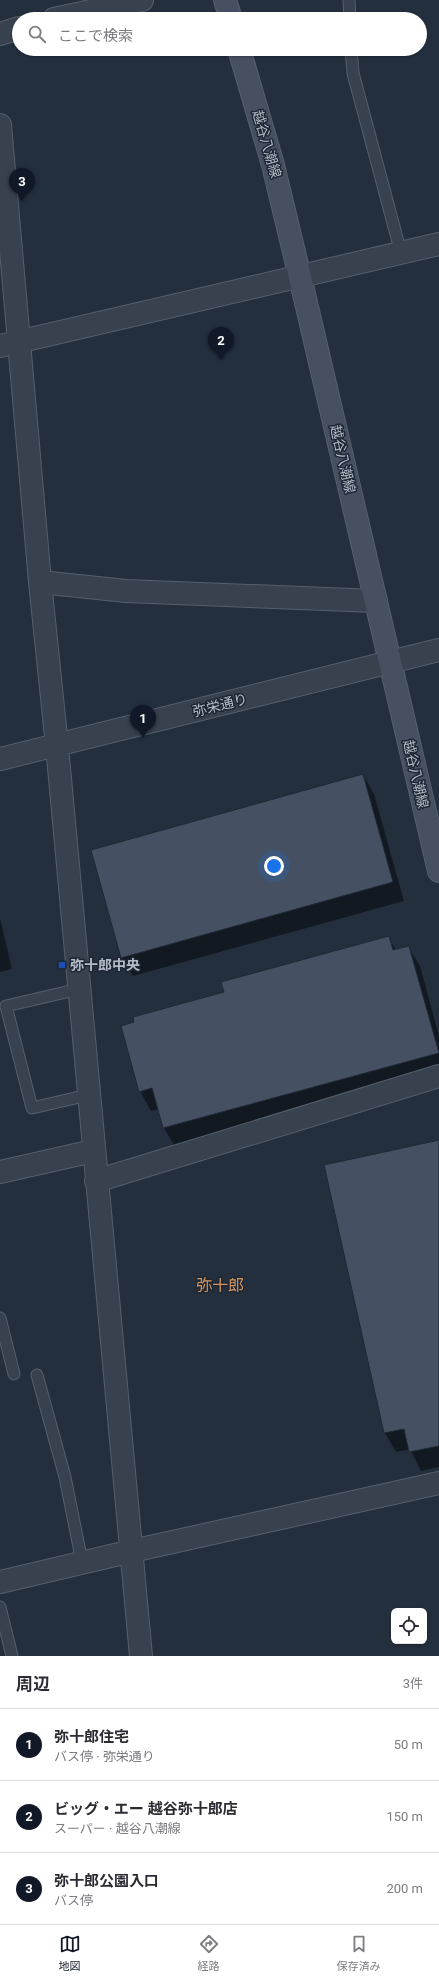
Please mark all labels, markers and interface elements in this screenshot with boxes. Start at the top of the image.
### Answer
search box [12,12,427,56]
icon: search [26,23,48,45]
text: ここで検索 [58,27,133,45]
street label: 越谷八潮線 [250,108,284,180]
pin: 3 [9,168,35,201]
pin: 2 [208,327,234,360]
street label: 越谷八潮線 [327,423,359,495]
street label: 弥栄通り [191,690,249,720]
pin: 1 [130,705,156,738]
street label: 越谷八潮線 [400,738,432,810]
your location [264,856,284,876]
place label: 弥十郎中央 [70,957,140,973]
marker: 弥十郎中央 [57,960,67,970]
district label: 弥十郎 [196,1276,244,1295]
map controls [391,1608,427,1644]
button: locate [391,1608,427,1644]
text: 周辺 [16,1674,50,1694]
text: 3件 [403,1676,423,1691]
text: 弥十郎住宅 [54,1728,129,1746]
text: 1 [25,1737,33,1752]
text: 50 m [394,1737,423,1752]
text: バス停 · 弥栄通り [54,1749,155,1764]
text: ビッグ・エー 越谷弥十郎店 [54,1800,238,1818]
text: 2 [25,1809,33,1824]
text: 150 m [386,1809,423,1824]
text: スーパー · 越谷八潮線 [54,1821,181,1836]
text: 弥十郎公園入口 [54,1872,159,1890]
text: 3 [25,1881,33,1896]
text: 200 m [386,1881,423,1896]
text: バス停 [54,1893,93,1908]
tab: 地図 [59,1933,81,1973]
tab: 経路 [198,1933,220,1973]
tab: 保存済み [337,1933,381,1973]

